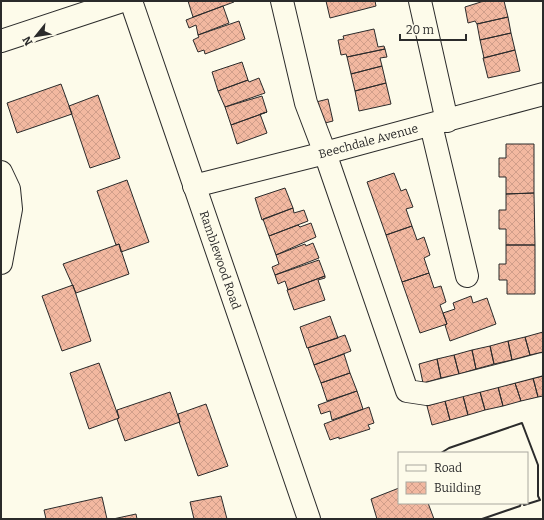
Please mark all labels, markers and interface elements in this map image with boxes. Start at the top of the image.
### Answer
north arrow [16,16,56,56]
scale bar [400,16,466,42]
text: 20 m [406,23,435,37]
text: N [20,33,36,48]
street label: Beechdale Avenue [317,121,420,161]
street label: Ramblewood Road [197,209,243,311]
legend [398,452,528,504]
text: Road [434,461,462,475]
text: Building [434,481,481,495]

